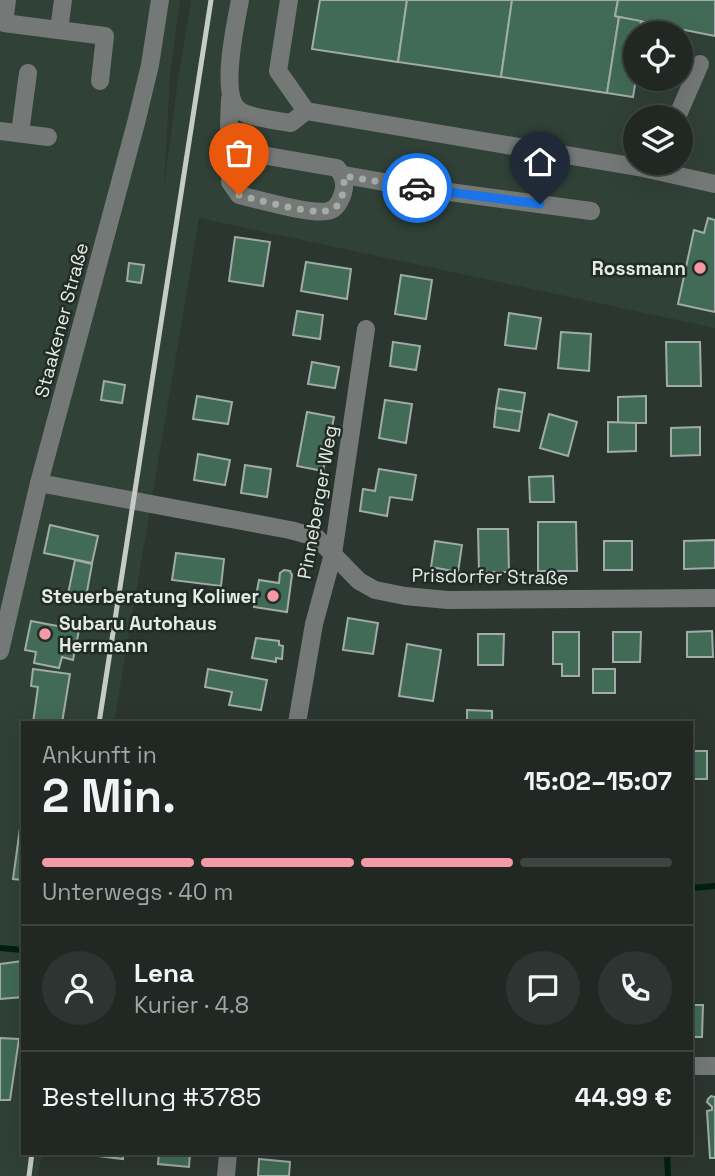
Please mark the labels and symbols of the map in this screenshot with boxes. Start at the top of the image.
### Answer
pin [209,123,269,195]
pin [510,132,570,204]
courier [382,153,452,223]
street label: Staakener Straße [29,240,94,400]
place label: Rossmann [592,256,686,281]
marker: Rossmann [692,260,708,276]
street label: Pinneberger Weg [292,423,343,581]
street label: Prisdorfer Straße [411,563,569,590]
place label: Steuerberatung Koliwer [42,584,259,609]
marker: Steuerberatung Koliwer [265,588,281,604]
place label: Subaru Autohaus Herrmann [59,611,217,658]
marker: Subaru Autohaus Herrmann [37,626,53,642]

